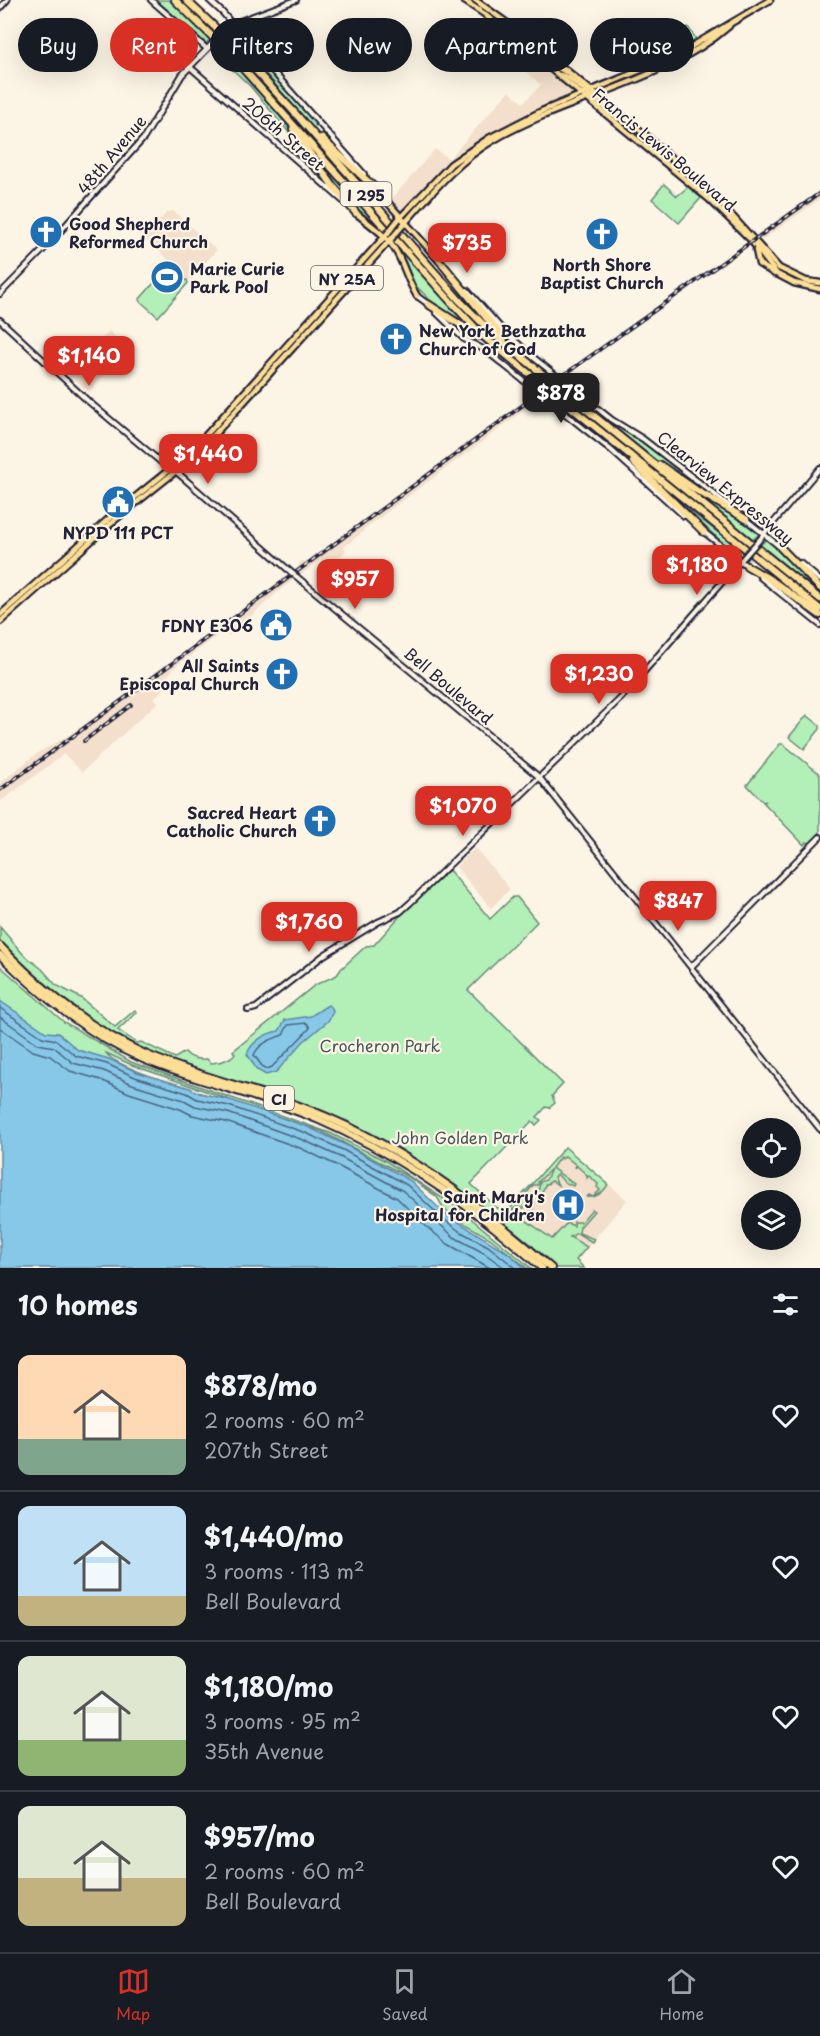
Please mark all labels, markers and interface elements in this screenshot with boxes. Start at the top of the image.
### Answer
chip: Buy [18,18,98,72]
chip: Rent [110,18,198,72]
chip: Filters [210,18,314,72]
chip: New [326,18,412,72]
chip: Apartment [424,18,578,72]
chip: House [590,18,694,72]
street label: Francis Lewis Boulevard [588,81,742,217]
street label: 206th Street [238,90,331,176]
street label: 48th Avenue [71,109,151,199]
road number: I 295 [340,182,392,206]
place label: Good Shepherd Reformed Church [69,211,208,253]
church icon: Good Shepherd Reformed Church [28,214,64,250]
church icon: North Shore Baptist Church [584,216,620,252]
pin: $735 [431,223,503,274]
text: $735 [442,227,492,257]
place label: North Shore Baptist Church [540,252,664,294]
place label: Marie Curie Park Pool [190,256,285,298]
sports icon: Marie Curie Park Pool [149,259,185,295]
road number: NY 25A [311,266,383,290]
place label: New York Bethzatha Church of God [419,318,586,360]
church icon: New York Bethzatha Church of God [378,321,414,357]
pin: $1,140 [40,336,138,387]
text: $1,140 [58,340,120,370]
pin: $878 [525,373,597,424]
text: $878 [536,377,586,407]
street label: Clearview Expressway [653,424,799,550]
pin: $1,440 [159,434,257,485]
text: $1,440 [173,438,243,468]
public building icon: NYPD 111 PCT [100,484,136,520]
place label: NYPD 111 PCT [63,520,174,544]
pin: $1,180 [648,545,746,596]
text: $1,180 [666,549,728,579]
pin: $957 [319,559,391,610]
text: $957 [331,563,379,593]
public building icon: FDNY E306 [258,607,294,643]
place label: FDNY E306 [161,613,253,637]
street label: Bell Boulevard [399,641,499,730]
place label: All Saints Episcopal Church [120,653,259,695]
pin: $1,230 [550,654,648,705]
church icon: All Saints Episcopal Church [264,656,300,692]
text: $1,230 [565,658,633,688]
pin: $1,070 [414,786,512,837]
text: $1,070 [429,790,497,820]
place label: Sacred Heart Catholic Church [166,800,297,842]
church icon: Sacred Heart Catholic Church [302,803,338,839]
pin: $847 [642,881,714,932]
text: $847 [653,885,703,915]
pin: $1,760 [260,902,358,953]
text: $1,760 [275,906,343,936]
park label: Crocheron Park [320,1033,441,1057]
road number: CI [264,1086,294,1110]
map controls [741,1118,801,1250]
button: locate [741,1118,801,1178]
park label: John Golden Park [391,1125,529,1149]
place label: Saint Mary's Hospital for Children [375,1184,545,1226]
hospital icon: Saint Mary's Hospital for Children [550,1187,586,1223]
button: layers [741,1190,801,1250]
text: 10 homes [18,1285,138,1324]
icon: filters [769,1288,802,1321]
text: $878/mo [204,1366,317,1405]
icon: home [66,1379,138,1451]
icon: heart [769,1399,802,1432]
text: 2 rooms · 60 m² [204,1405,365,1435]
text: 207th Street [204,1435,328,1465]
text: $1,440/mo [204,1517,343,1556]
icon: home [66,1530,138,1602]
icon: heart [769,1550,802,1583]
text: 3 rooms · 113 m² [204,1556,364,1586]
text: Bell Boulevard [204,1586,341,1616]
text: $1,180/mo [204,1667,333,1706]
icon: home [66,1680,138,1752]
icon: heart [769,1700,802,1733]
text: 3 rooms · 95 m² [204,1706,361,1736]
text: 35th Avenue [204,1736,324,1766]
text: $957/mo [204,1817,315,1856]
icon: home [66,1830,138,1902]
icon: heart [769,1850,802,1883]
text: 2 rooms · 60 m² [204,1856,365,1886]
text: Bell Boulevard [204,1886,341,1916]
tab: Map [116,1965,150,2025]
tab: Saved [382,1965,428,2025]
tab: Home [660,1965,704,2025]

